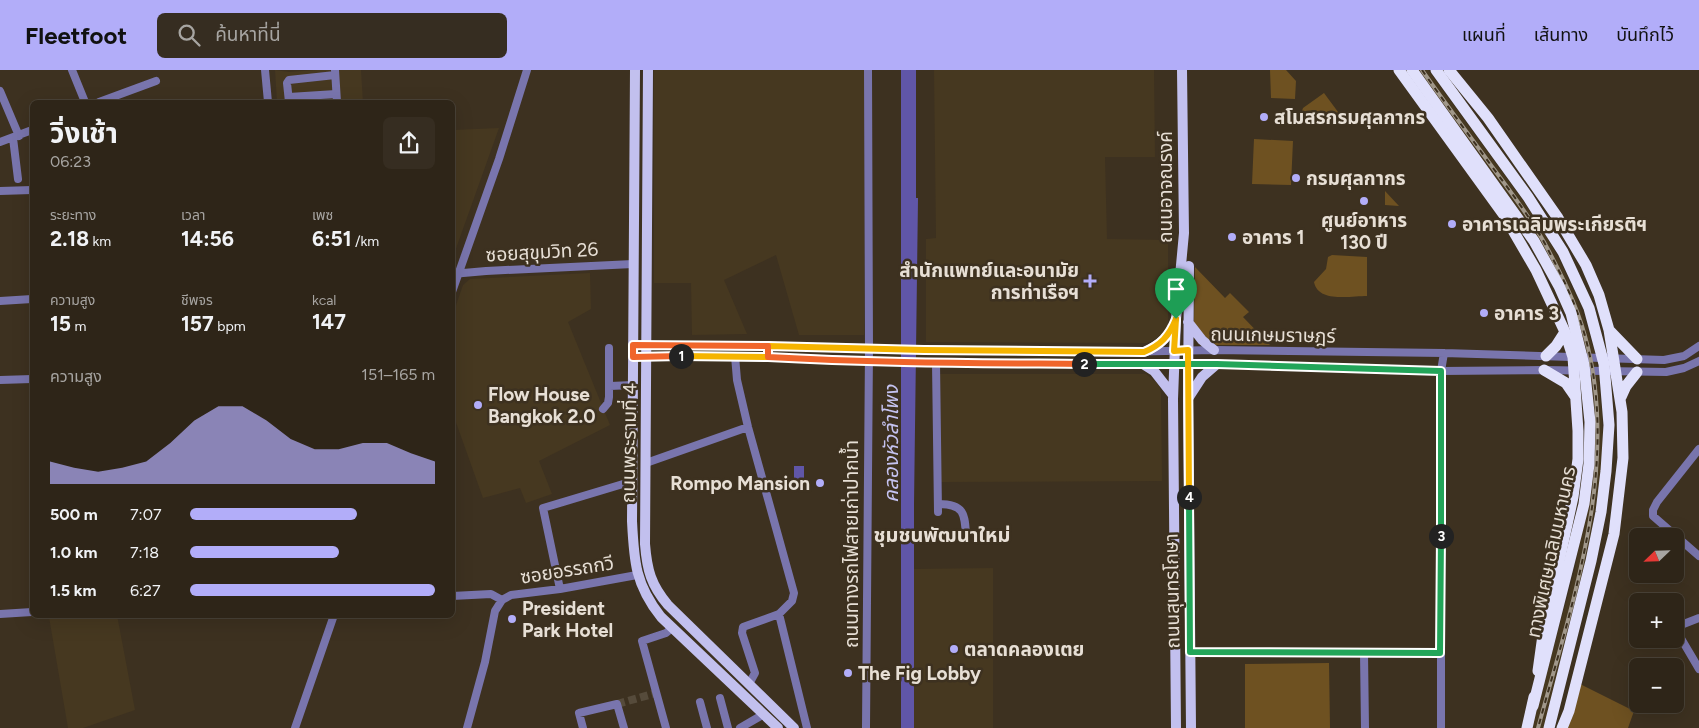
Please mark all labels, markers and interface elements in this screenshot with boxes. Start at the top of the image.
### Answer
search box [157,13,507,58]
text: Fleetfoot [25,21,127,50]
icon: search [175,21,203,49]
text: ค้นหาที่นี่ [215,23,281,46]
text: แผนที่ [1462,24,1506,46]
text: เส้นทาง [1534,24,1588,46]
text: บันทึกไว้ [1616,24,1674,46]
place label: สโมสรกรมศุลกากร [1274,106,1425,129]
marker: สโมสรกรมศุลกากร [1258,111,1270,123]
text: วิ่งเช้า [50,116,118,150]
button: share [383,117,435,169]
street label: ถนนอาจณรงค์ [1154,131,1177,243]
text: 06:23 [50,152,91,171]
place label: กรมศุลกากร [1306,167,1406,190]
marker: กรมศุลกากร [1290,172,1302,184]
marker: ศูนย์อาหาร 130 ปี [1358,195,1370,207]
text: ระยะทาง [50,207,96,224]
text: เวลา [181,207,206,224]
text: เพซ [312,207,333,224]
place label: ศูนย์อาหาร 130 ปี [1321,209,1407,254]
place label: อาคารเฉลิมพระเกียรติฯ [1462,213,1647,236]
marker: อาคารเฉลิมพระเกียรติฯ [1446,218,1458,230]
text: 2.18 [50,226,89,251]
text: 14:56 [181,226,234,251]
text: 6:51 [312,226,352,251]
place label: อาคาร 1 [1242,226,1304,249]
marker: อาคาร 1 [1226,231,1238,243]
text: km [89,233,111,250]
text: /km [352,233,379,250]
street label: ซอยสุขุมวิท 26 [485,238,599,266]
place label: สำนักแพทย์และอนามัย การท่าเรือฯ [899,259,1079,304]
pin [1155,268,1197,319]
marker: สำนักแพทย์และอนามัย การท่าเรือฯ [1083,274,1097,288]
icon: arrive [1162,275,1190,303]
text: ความสูง [50,292,95,309]
text: ชีพจร [181,292,213,309]
text: kcal [312,292,336,309]
place label: อาคาร 3 [1494,302,1559,325]
marker: อาคาร 3 [1478,307,1490,319]
text: 147 [312,309,346,334]
text: 15 [50,311,71,336]
text: 157 [181,311,214,336]
text: m [71,318,86,335]
text: bpm [214,318,246,335]
street label: ถนนเกษมราษฎร์ [1210,322,1337,348]
pin: 1 [668,344,694,368]
text: 1 [679,348,684,365]
pin: 2 [1072,352,1096,376]
text: 2 [1080,356,1089,373]
text: 151–165 m [361,365,435,384]
text: ความสูง [50,367,102,386]
street label: ถนนพระรามที่ 4 [614,382,642,503]
place label: Flow House Bangkok 2.0 [488,383,596,428]
water label: คลองหัวลำโพง [879,384,903,503]
marker: Flow House Bangkok 2.0 [472,399,484,411]
street label: ถนนทางรถไฟสายเก่าปากน้ำ [838,440,863,648]
street label: ทางพิเศษเฉลิมมหานคร [1522,464,1580,640]
place label: Rompo Mansion [670,472,810,495]
marker: Rompo Mansion [814,477,826,489]
pin: 4 [1176,484,1202,510]
text: 4 [1185,489,1194,506]
text: 500 m [50,505,98,524]
text: 7:07 [130,505,162,524]
district label: ชุมชนพัฒนาใหม่ [874,523,1010,547]
pin: 3 [1428,524,1454,548]
text: 3 [1438,528,1445,545]
north arrow [1629,528,1684,582]
map controls [1629,528,1684,713]
street label: ถนนสุนทรโกษา [1159,533,1185,649]
text: 1.0 km [50,543,97,562]
text: 7:18 [130,543,159,562]
street label: ซอยอรรถกวี [519,551,615,589]
text: 1.5 km [50,581,96,600]
text: 6:27 [130,581,161,600]
button: + [1629,593,1684,648]
place label: President Park Hotel [522,597,613,642]
marker: President Park Hotel [506,613,518,625]
place label: ตลาดคลองเตย [964,638,1084,661]
marker: ตลาดคลองเตย [948,643,960,655]
button: − [1629,658,1684,713]
place label: The Fig Lobby [858,662,981,685]
marker: The Fig Lobby [842,667,854,679]

